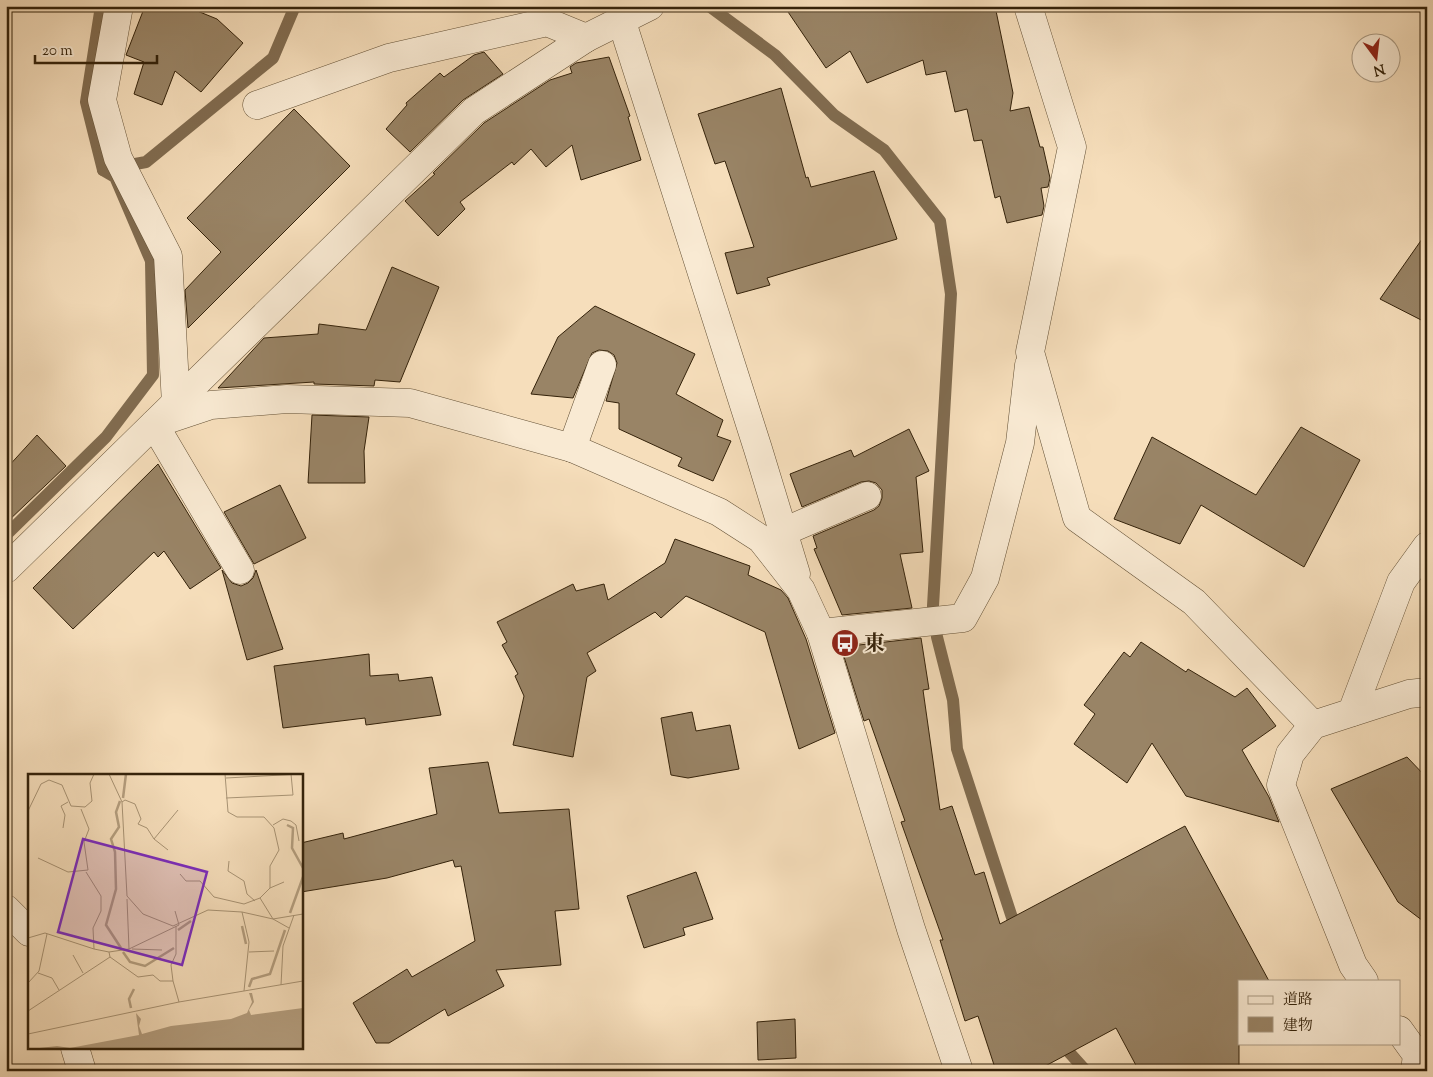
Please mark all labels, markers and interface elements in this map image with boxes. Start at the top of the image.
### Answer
scale bar [35,32,158,64]
north arrow [1350,32,1400,82]
text: 20 m [42,41,73,62]
text: N [1371,58,1387,80]
bus stop icon: 東 [830,628,860,658]
place label: 東 [864,630,885,660]
inset map [28,774,302,1050]
legend [1238,980,1400,1044]
text: 道路 [1283,990,1313,1011]
text: 建物 [1283,1016,1313,1037]

